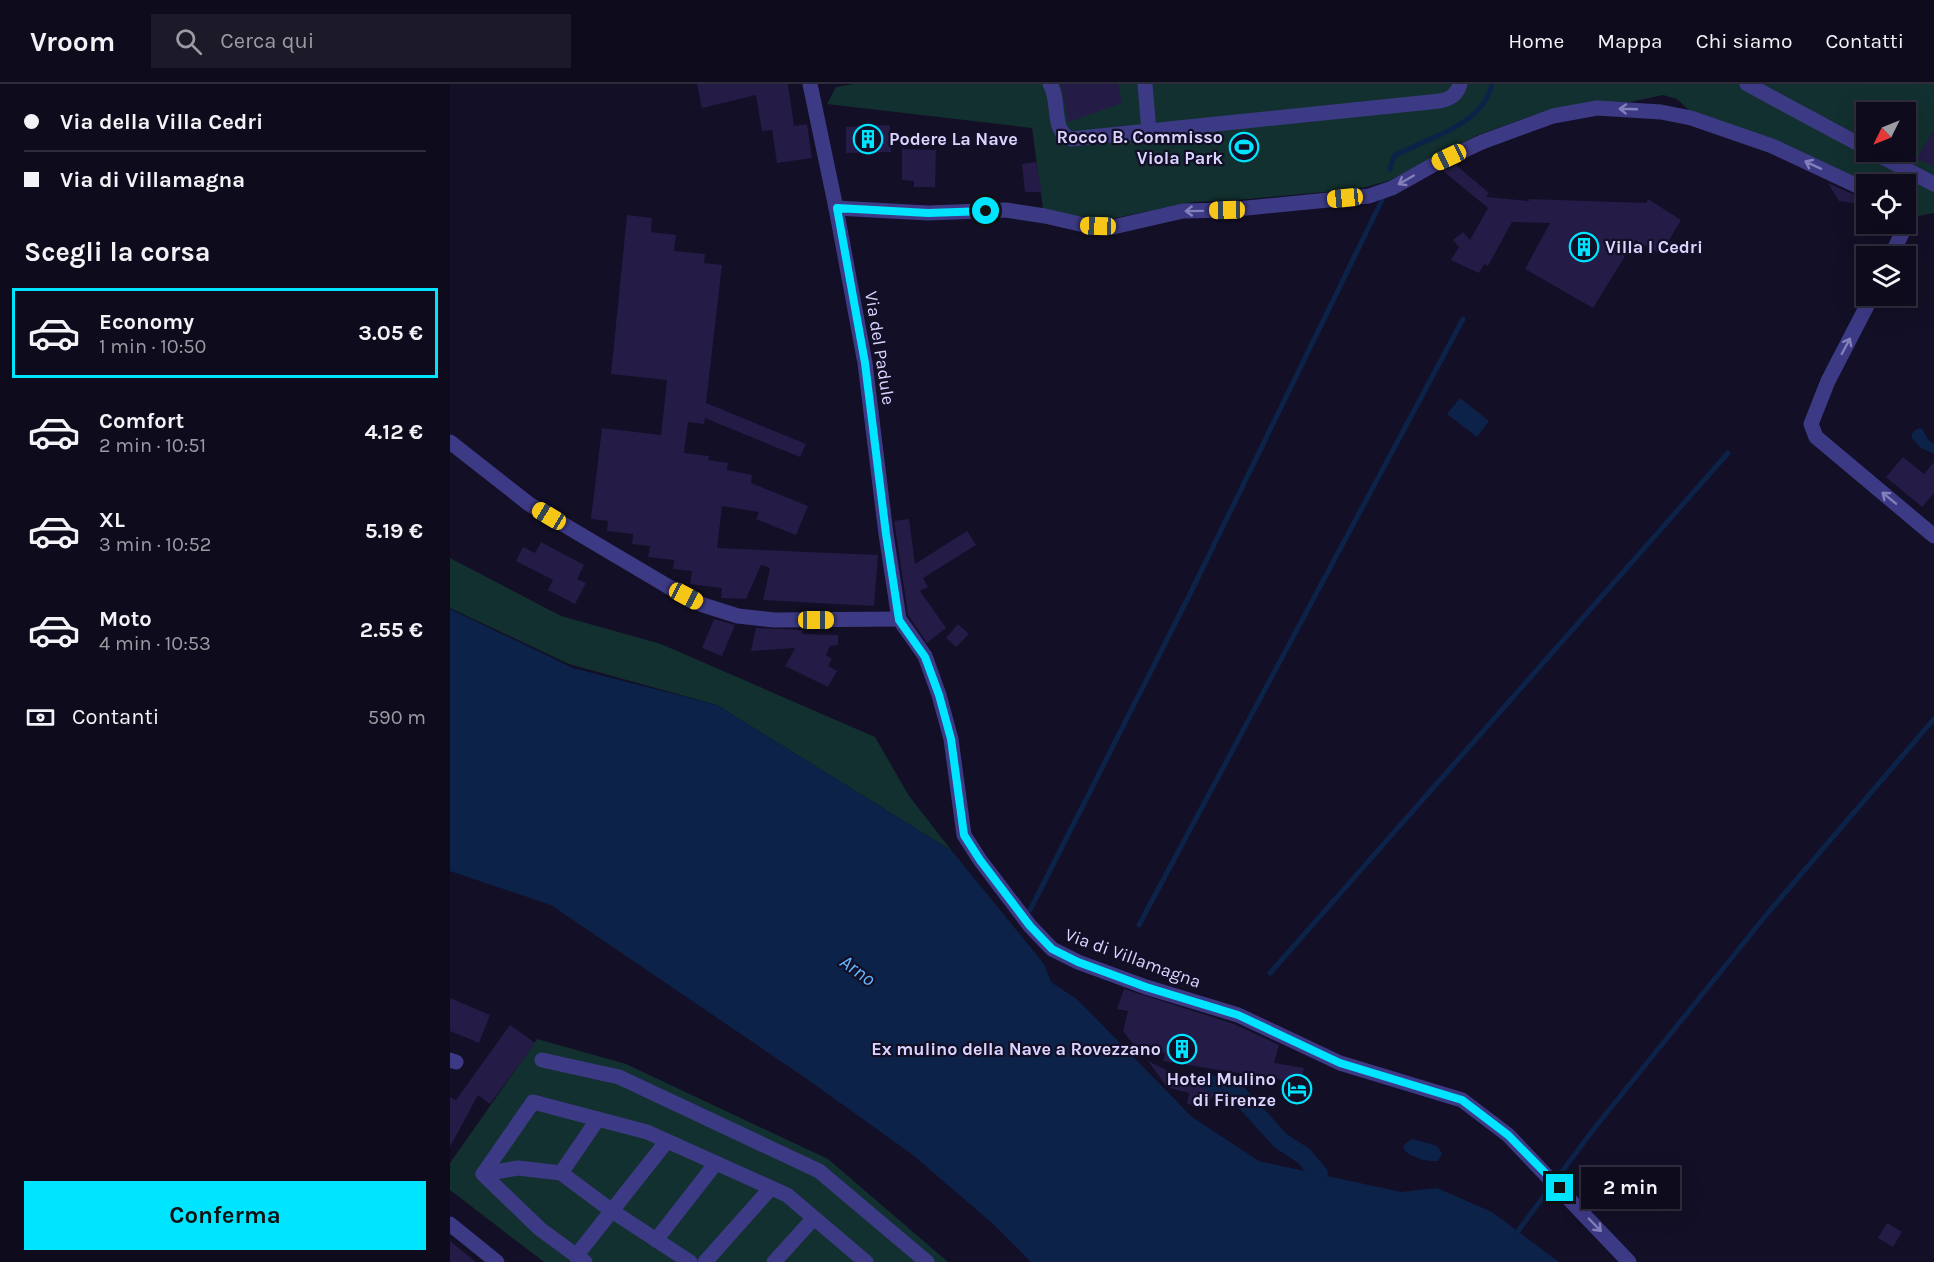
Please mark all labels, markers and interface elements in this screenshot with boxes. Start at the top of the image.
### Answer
search box [151,14,571,68]
text: Vroom [30,25,115,58]
icon: search [172,25,205,58]
text: Cerca qui [220,28,314,54]
text: Home [1508,29,1564,53]
text: Mappa [1597,29,1663,53]
text: Chi siamo [1696,29,1792,53]
text: Contatti [1825,29,1904,53]
north arrow [1856,102,1916,162]
map controls [1856,102,1916,306]
one-way arrow [1618,103,1638,114]
text: Via della Villa Cedri [60,109,263,135]
building icon: Podere La Nave [852,123,884,155]
place label: Rocco B. Commisso Viola Park [1056,126,1223,169]
place label: Podere La Nave [889,128,1018,150]
sports icon: Rocco B. Commisso Viola Park [1228,131,1260,163]
car [1429,141,1469,173]
one-way arrow [1805,159,1823,170]
text: Via di Villamagna [60,167,245,193]
button: locate [1856,174,1916,234]
one-way arrow [1397,175,1414,187]
car [1326,187,1364,209]
route start [972,197,999,224]
car [1209,201,1245,219]
one-way arrow [1184,205,1204,217]
car [1080,216,1116,236]
building icon: Villa I Cedri [1568,231,1600,263]
text: Scegli la corsa [24,236,211,268]
place label: Villa I Cedri [1605,236,1703,258]
button: layers [1856,246,1916,306]
street label: Via del Padule [860,290,900,406]
icon: car [27,306,81,360]
text: Economy [99,309,194,335]
text: 3.05 € [358,320,423,346]
text: 1 min · 10:50 [99,335,206,358]
one-way arrow [1841,337,1852,355]
icon: car [27,405,81,459]
text: Comfort [99,408,184,434]
text: 4.12 € [365,419,423,445]
text: 2 min · 10:51 [99,434,206,457]
one-way arrow [1882,492,1898,505]
car [529,499,569,533]
icon: car [27,504,81,558]
text: XL [99,507,125,533]
text: 5.19 € [365,518,423,544]
text: 3 min · 10:52 [99,533,211,556]
car [666,580,706,612]
icon: car [27,603,81,657]
text: Moto [99,606,152,632]
car [798,611,834,629]
text: 2.55 € [360,617,423,643]
text: 4 min · 10:53 [99,632,211,655]
icon: cash [24,701,57,734]
text: Contanti [72,704,159,730]
text: 590 m [368,706,426,729]
street label: Via di Villamagna [1062,923,1204,993]
water label: Arno [836,950,880,991]
building icon: Ex mulino della Nave a Rovezzano [1166,1033,1198,1065]
place label: Ex mulino della Nave a Rovezzano [871,1038,1161,1060]
place label: Hotel Mulino di Firenze [1167,1068,1276,1111]
hotel icon: Hotel Mulino di Firenze [1281,1073,1313,1105]
callout: 2 min [1581,1167,1680,1209]
route end [1546,1174,1573,1201]
text: 2 min [1603,1176,1658,1199]
button: Conferma [24,1181,426,1250]
one-way arrow [1587,1217,1601,1232]

